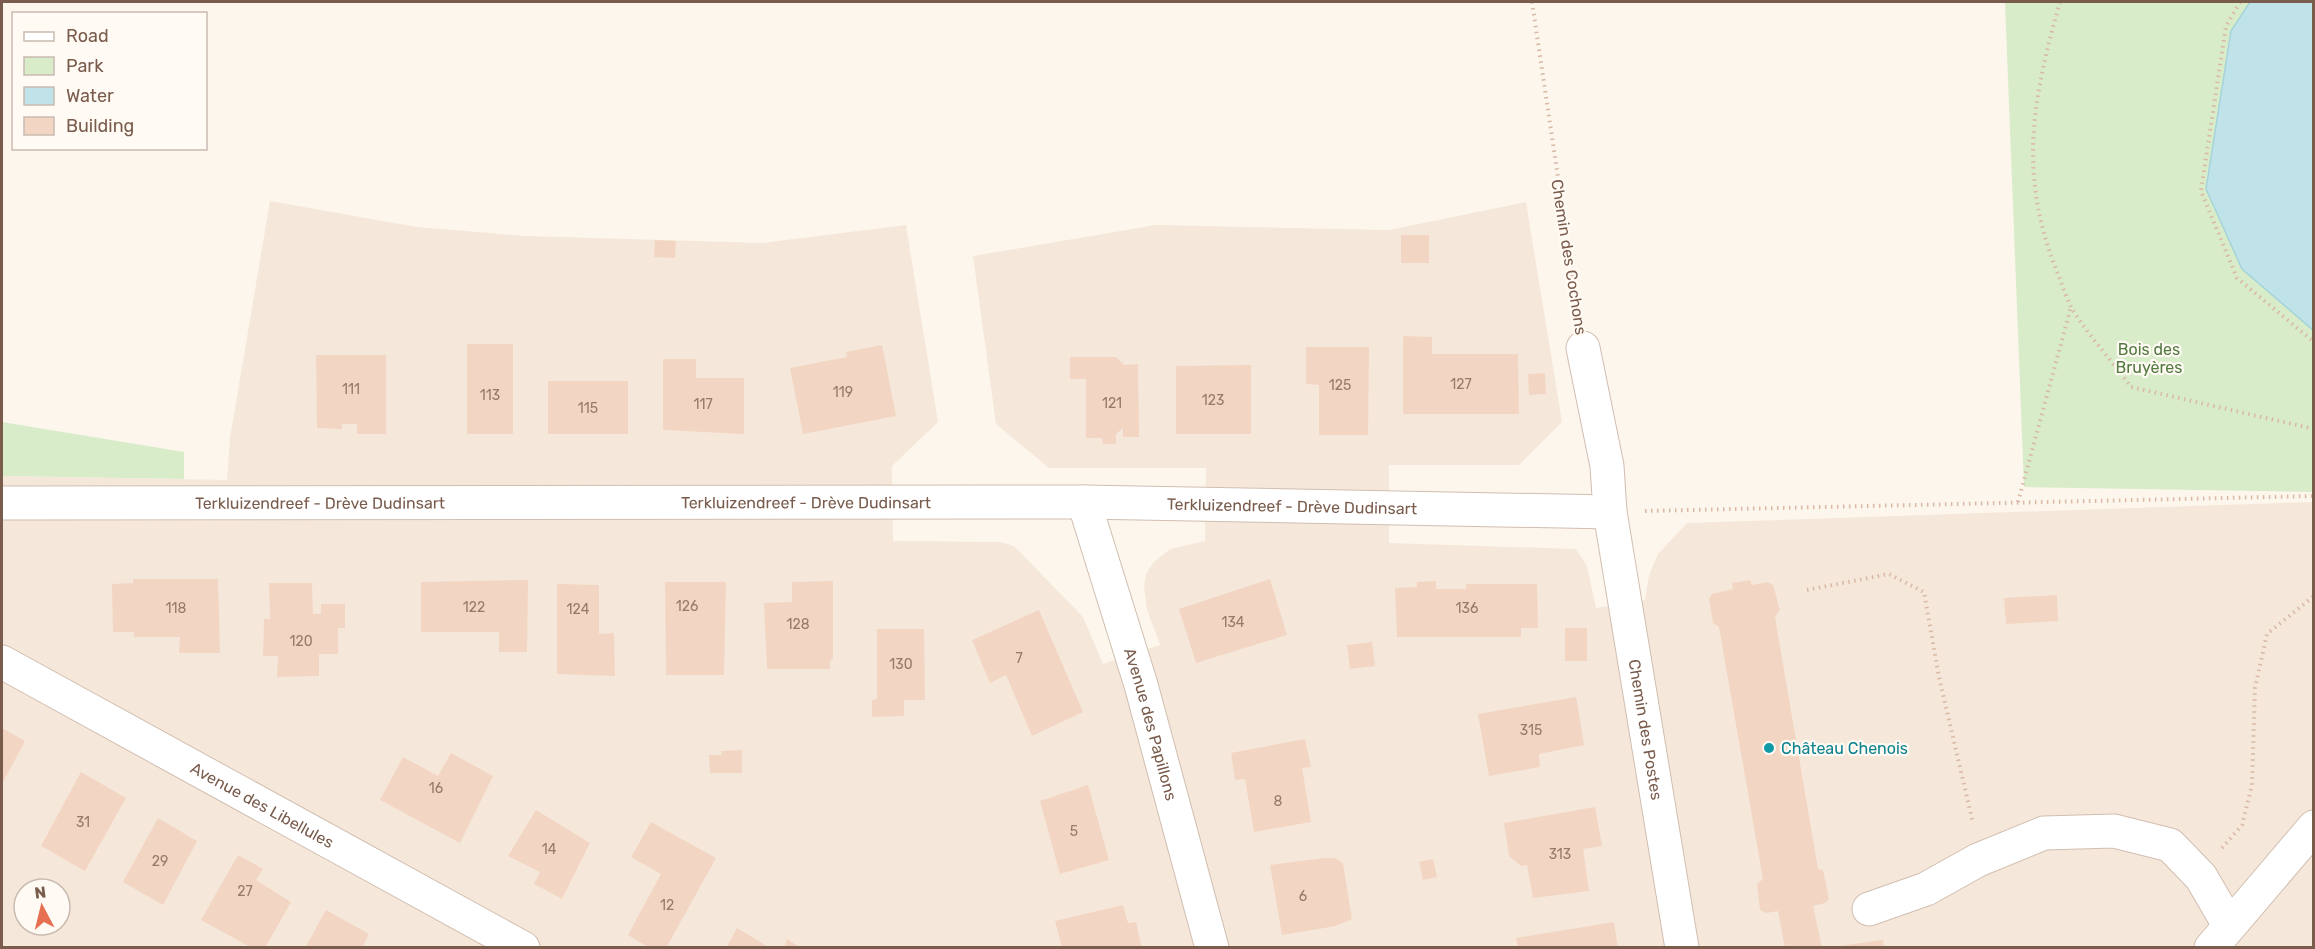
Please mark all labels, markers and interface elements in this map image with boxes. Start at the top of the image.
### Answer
legend [12,12,207,150]
text: Road [66,25,109,47]
text: Park [66,55,104,77]
text: Water [66,85,114,107]
text: Building [66,115,134,137]
street label: Chemin des Cochons [1547,178,1591,336]
park label: Bois des Bruyères [2116,340,2182,377]
house number: 127 [1450,376,1472,393]
house number: 125 [1329,377,1351,394]
house number: 111 [342,381,360,398]
house number: 119 [833,384,853,401]
house number: 113 [480,387,500,404]
house number: 123 [1202,392,1224,409]
house number: 121 [1102,395,1122,412]
house number: 117 [693,396,713,413]
house number: 115 [578,400,598,417]
street label: Terkluizendreef - Drève Dudinsart [195,493,445,512]
street label: Terkluizendreef - Drève Dudinsart [681,493,931,512]
street label: Terkluizendreef - Drève Dudinsart [1167,494,1417,518]
house number: 126 [676,598,698,615]
house number: 122 [463,599,485,616]
house number: 118 [166,600,187,617]
house number: 136 [1456,600,1478,617]
house number: 124 [567,601,590,618]
house number: 134 [1221,614,1245,631]
house number: 128 [786,616,810,633]
house number: 120 [289,633,313,650]
street label: Avenue des Papillons [1120,645,1181,803]
house number: 7 [1015,650,1023,667]
house number: 130 [889,656,913,673]
street label: Chemin des Postes [1625,658,1667,801]
house number: 315 [1520,722,1542,739]
place label: Château Chenois [1781,739,1908,758]
marker: Château Chenois [1762,741,1776,755]
street label: Avenue des Libellules [187,758,337,852]
house number: 16 [429,780,443,797]
house number: 8 [1274,793,1283,810]
house number: 31 [76,814,90,831]
house number: 5 [1070,823,1078,840]
house number: 14 [542,841,557,858]
house number: 313 [1549,846,1571,863]
house number: 29 [152,853,168,870]
north arrow [12,877,72,937]
text: N [33,882,47,903]
house number: 27 [237,883,253,900]
house number: 6 [1299,888,1307,905]
house number: 12 [660,897,674,914]

